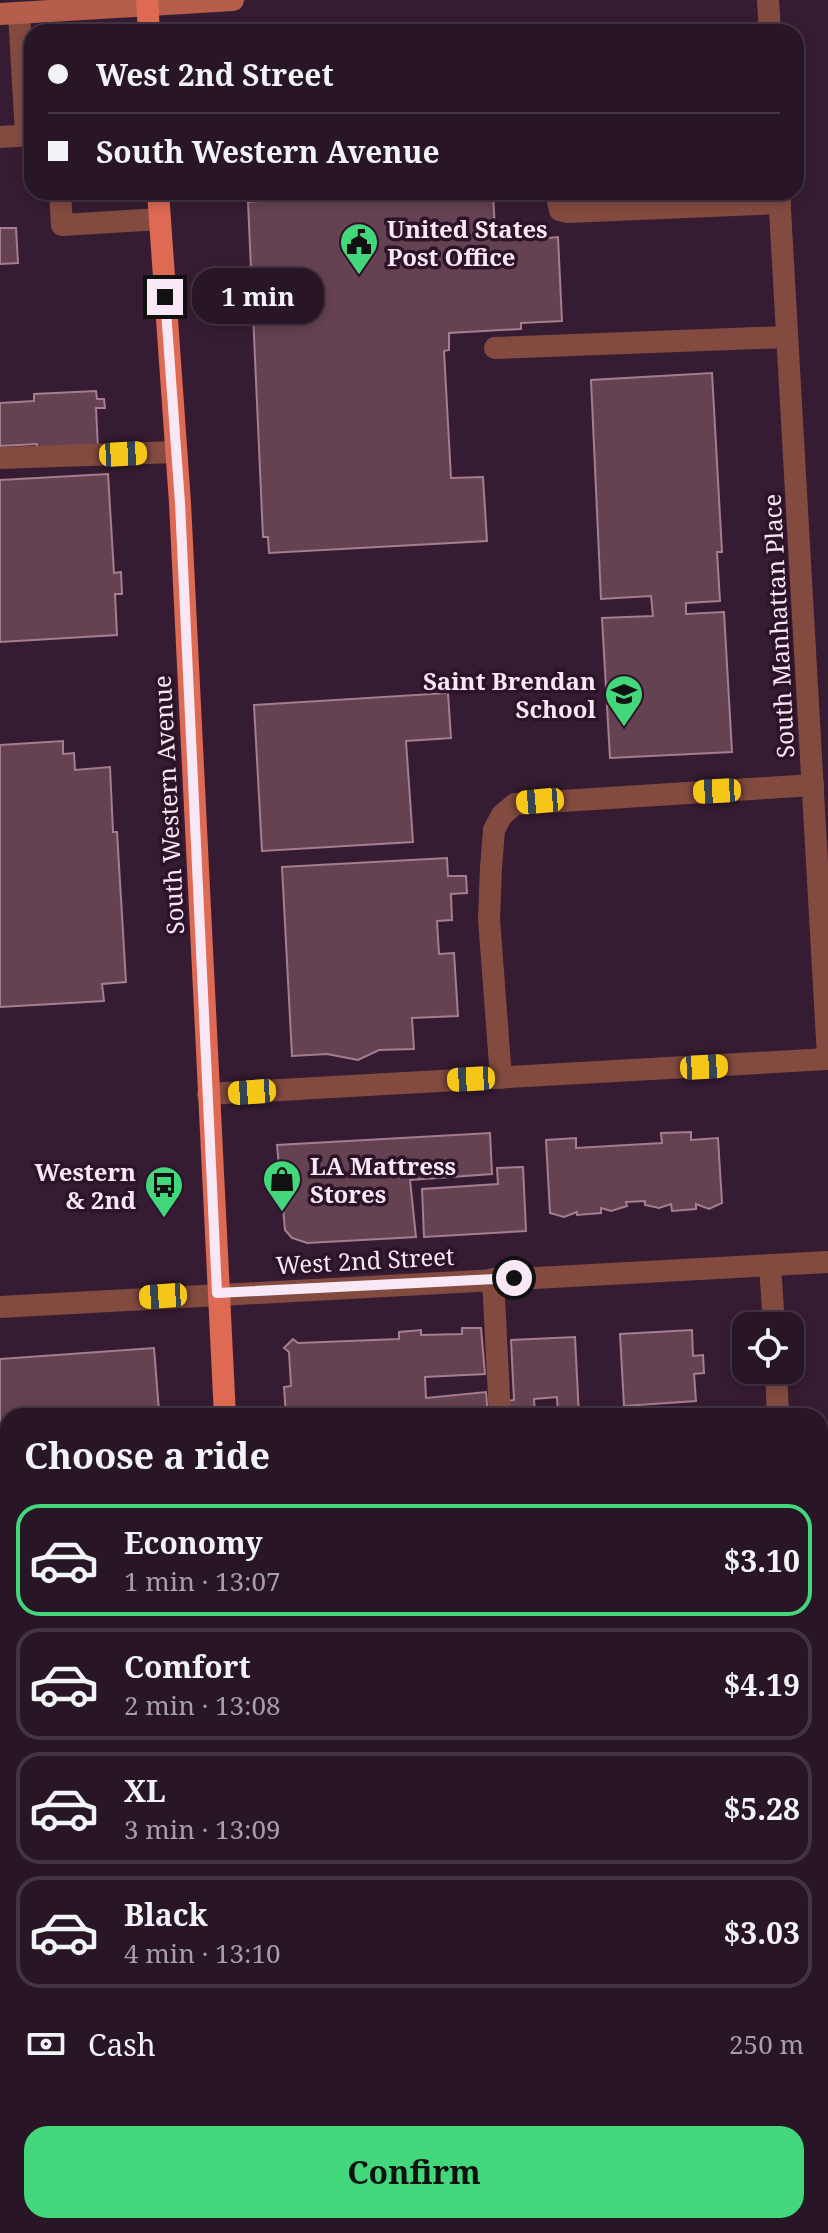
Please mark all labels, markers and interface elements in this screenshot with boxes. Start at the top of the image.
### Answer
text: West 2nd Street [96,54,334,95]
text: South Western Avenue [96,131,440,172]
place label: United States Post Office [387,212,548,273]
public building icon: United States Post Office [338,221,380,276]
callout: 1 min [193,269,325,325]
text: 1 min [221,278,295,314]
route end [147,279,183,315]
car [98,441,148,467]
street label: South Manhattan Place [755,493,801,759]
place label: Saint Brendan School [423,664,597,725]
school or university icon: Saint Brendan School [603,673,645,728]
street label: South Western Avenue [145,675,191,935]
car [692,778,742,804]
car [515,787,565,815]
car [679,1054,729,1080]
car [446,1066,496,1092]
car [227,1078,277,1106]
place label: LA Mattress Stores [310,1149,456,1210]
place label: Western & 2nd [35,1155,136,1216]
shop icon: LA Mattress Stores [261,1158,303,1213]
bus stop icon: Western & 2nd [143,1164,185,1219]
street label: West 2nd Street [275,1239,455,1281]
route start [496,1260,532,1296]
car [138,1282,188,1310]
map controls [732,1312,804,1384]
button: locate [732,1312,804,1384]
text: Choose a ride [24,1431,270,1480]
text: Economy [124,1522,263,1563]
icon: car [28,1524,100,1596]
text: $3.10 [723,1540,800,1581]
text: 1 min · 13:07 [124,1563,281,1599]
text: Comfort [124,1646,251,1687]
icon: car [28,1648,100,1720]
text: $4.19 [723,1664,800,1705]
text: 2 min · 13:08 [124,1687,281,1723]
text: XL [124,1770,166,1811]
icon: car [28,1772,100,1844]
text: $5.28 [723,1788,800,1829]
text: 3 min · 13:09 [124,1811,281,1847]
text: Black [124,1894,208,1935]
icon: car [28,1896,100,1968]
text: $3.03 [723,1912,800,1953]
text: 4 min · 13:10 [124,1935,281,1971]
icon: cash [24,2022,68,2066]
text: Cash [88,2024,156,2065]
text: 250 m [729,2026,804,2062]
button: Confirm [24,2126,804,2218]

